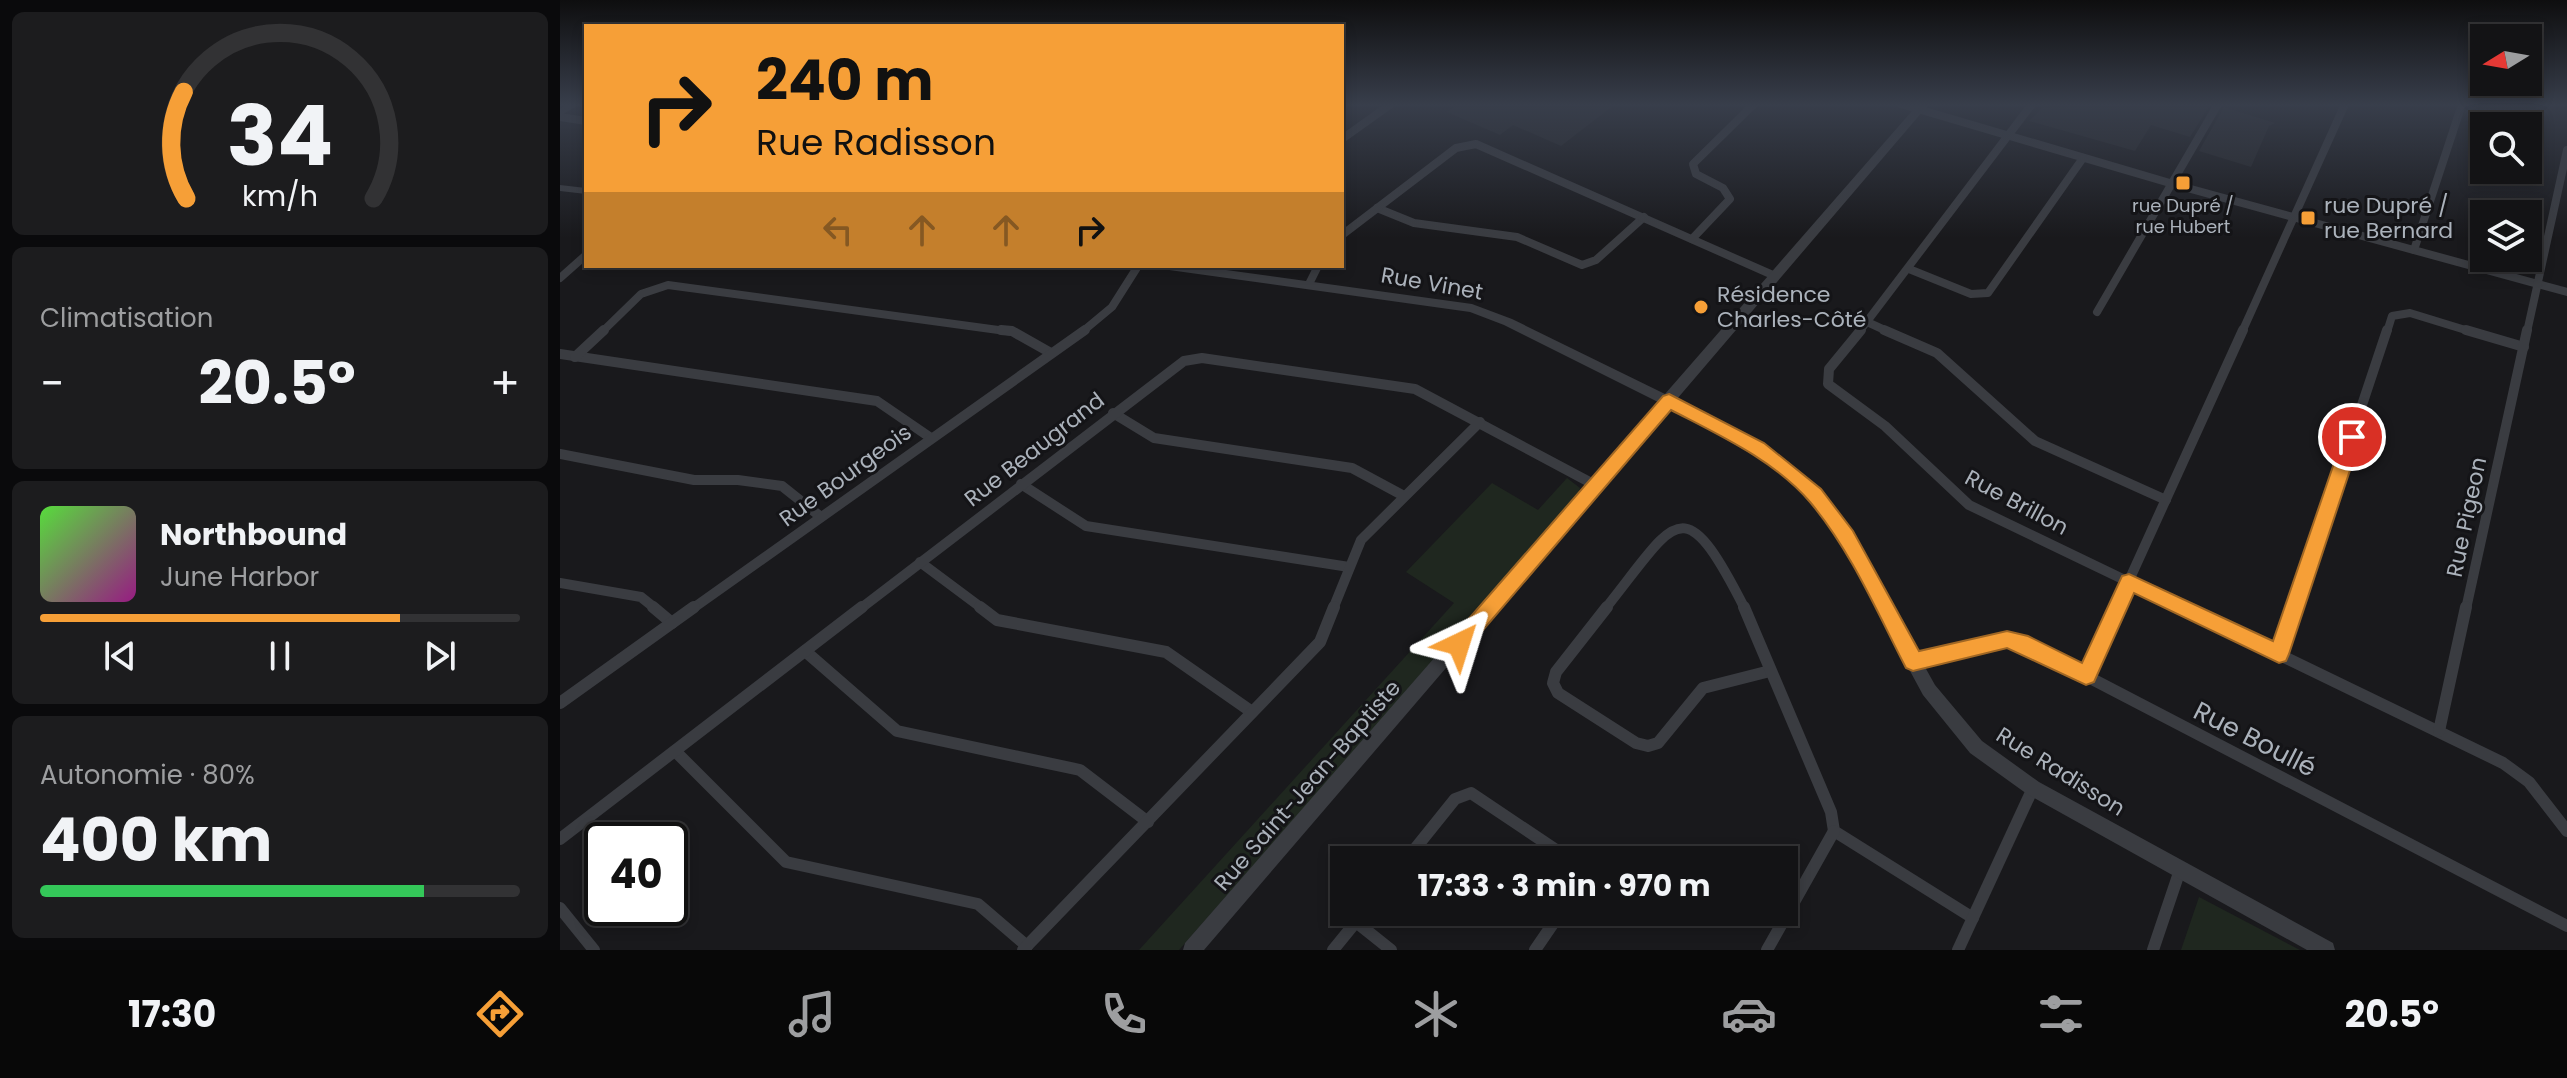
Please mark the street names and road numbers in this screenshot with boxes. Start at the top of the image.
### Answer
street label: Rue Vinet [1379,259,1485,308]
street label: Rue Beaugrand [958,385,1111,514]
street label: Rue Bourgeois [773,417,918,534]
street label: Rue Pigeon [2439,454,2494,580]
street label: Rue Brillon [1960,462,2074,543]
street label: Rue Saint-Jean-Baptiste [1207,673,1408,898]
street label: Rue Boullé [2187,693,2323,785]
street label: Rue Radisson [1990,719,2131,823]

